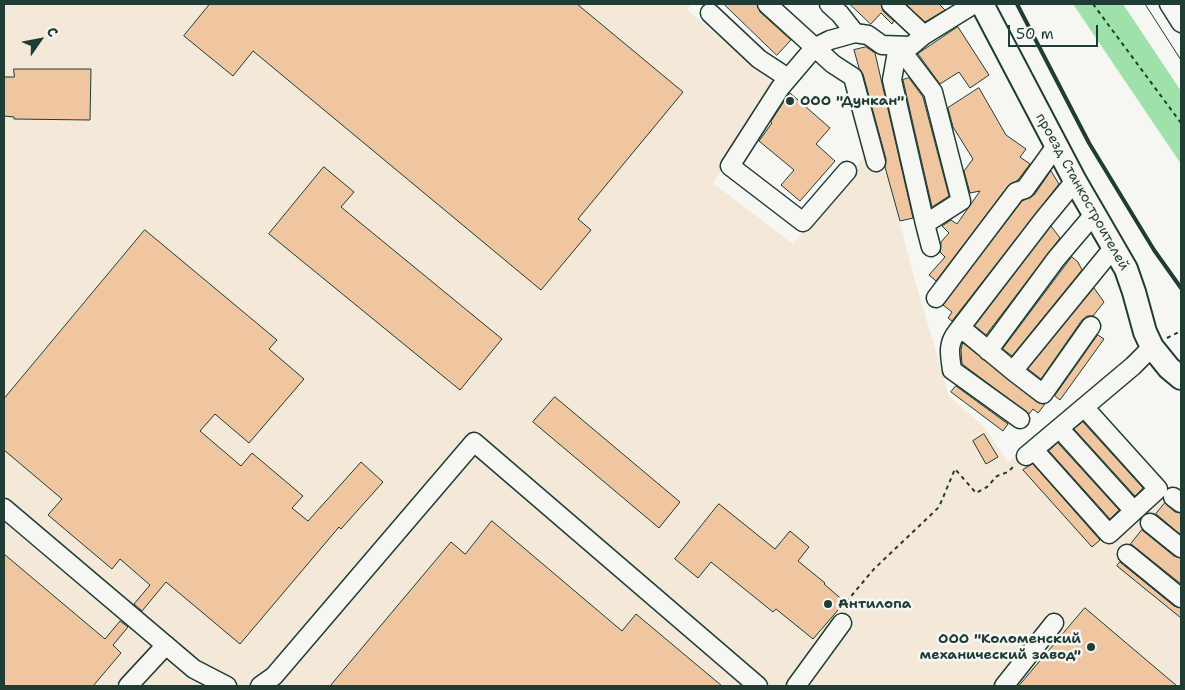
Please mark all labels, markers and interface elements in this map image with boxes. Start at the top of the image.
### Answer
north arrow [15,15,65,65]
scale bar [1010,15,1100,47]
text: С [43,23,62,40]
text: 50 m [1016,24,1054,44]
place label: ООО "Дункан" [800,93,904,109]
marker: ООО "Дункан" [784,95,796,107]
street label: проезд Станкостроителей [1032,110,1132,274]
place label: Aнтилопа [838,596,911,612]
marker: Aнтилопа [822,598,834,610]
place label: ООО "Коломенский механический завод" [920,631,1081,664]
marker: ООО "Коломенский механический завод" [1085,641,1097,653]

